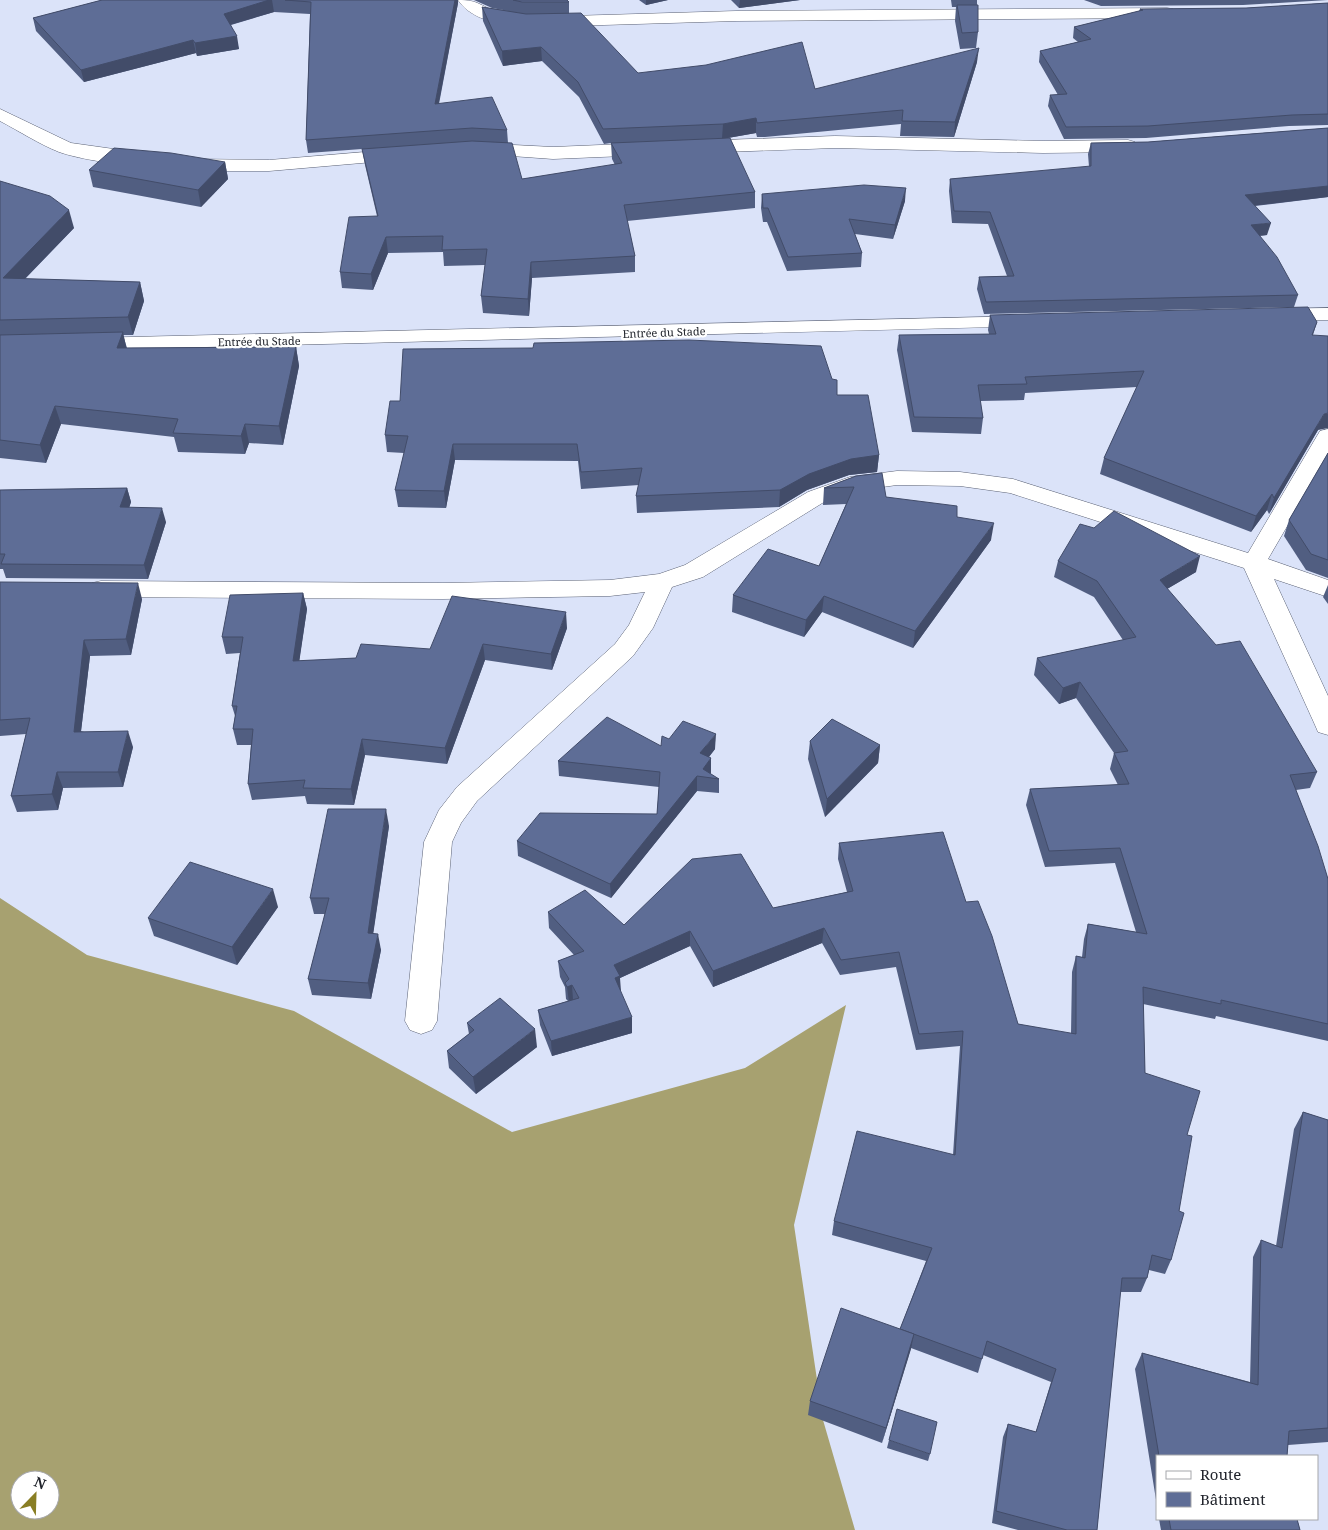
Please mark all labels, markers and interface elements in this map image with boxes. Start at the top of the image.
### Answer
street label: Entrée du Stade [622,323,706,341]
street label: Entrée du Stade [217,333,301,349]
legend [1156,1455,1318,1520]
text: Route [1200,1464,1241,1484]
north arrow [10,1470,60,1520]
text: N [31,1472,49,1493]
text: Bâtiment [1200,1489,1266,1509]

